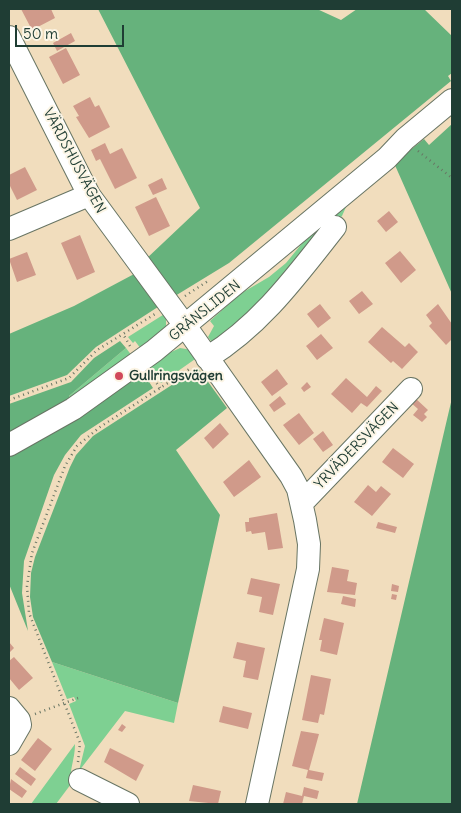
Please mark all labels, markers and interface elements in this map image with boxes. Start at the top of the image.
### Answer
scale bar [18,15,126,47]
text: 50 m [23,24,58,43]
street label: VÄRDSHUSVÄGEN [39,106,109,216]
street label: GRÄNSLIDEN [166,277,244,345]
place label: Gullringsvägen [129,368,223,384]
marker: Gullringsvägen [113,370,125,382]
street label: YRVÄDERSVÄGEN [311,399,403,493]

